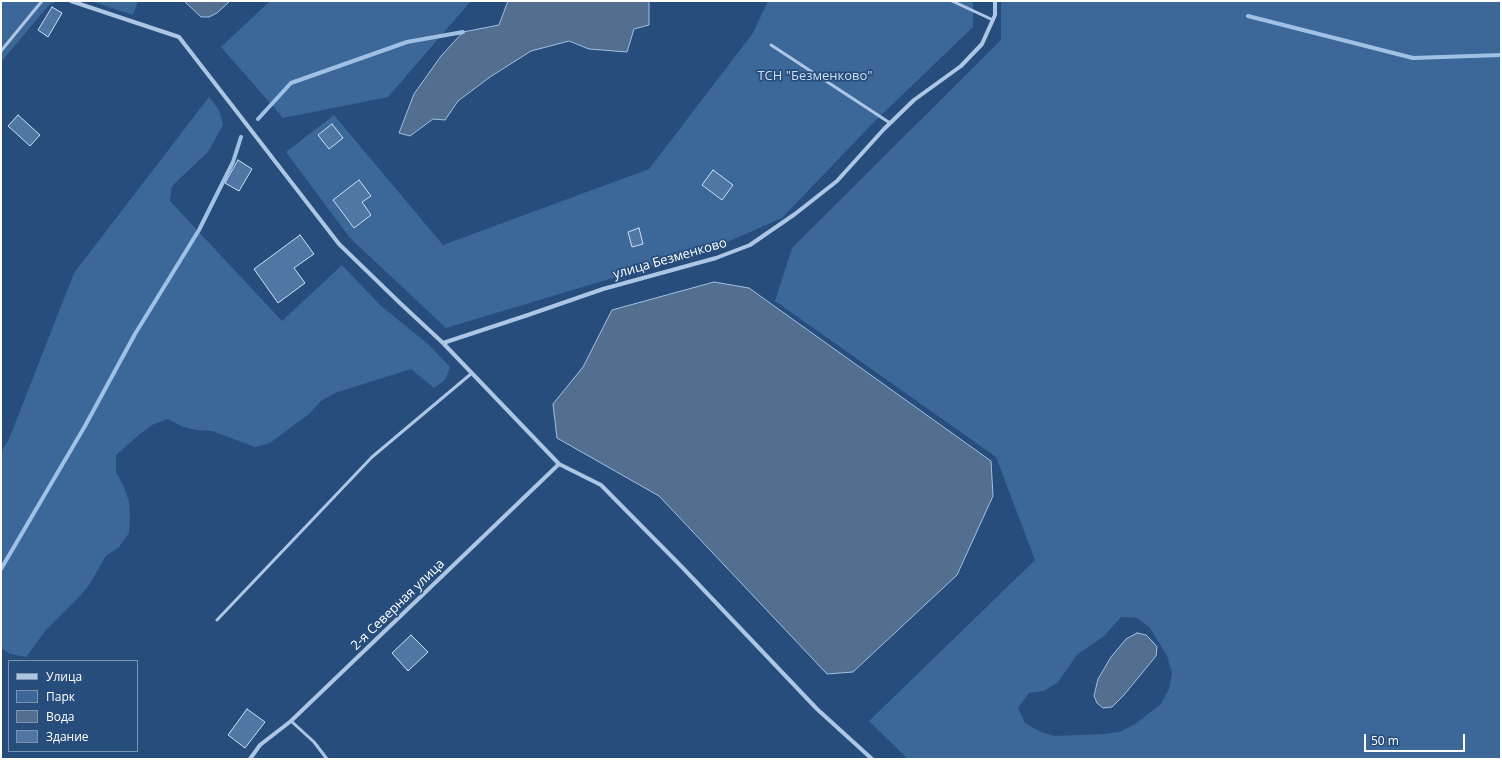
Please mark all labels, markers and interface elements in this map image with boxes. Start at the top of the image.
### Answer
park label: ТСН "Безменково" [757,68,873,84]
street label: улица Безменково [611,235,729,283]
street label: 2-я Северная улица [348,556,448,654]
legend [8,660,138,752]
text: Улица [46,668,82,685]
text: Парк [46,688,75,705]
text: Вода [46,708,75,725]
scale bar [1366,726,1467,752]
text: Здание [46,728,89,745]
text: 50 m [1371,732,1399,749]

